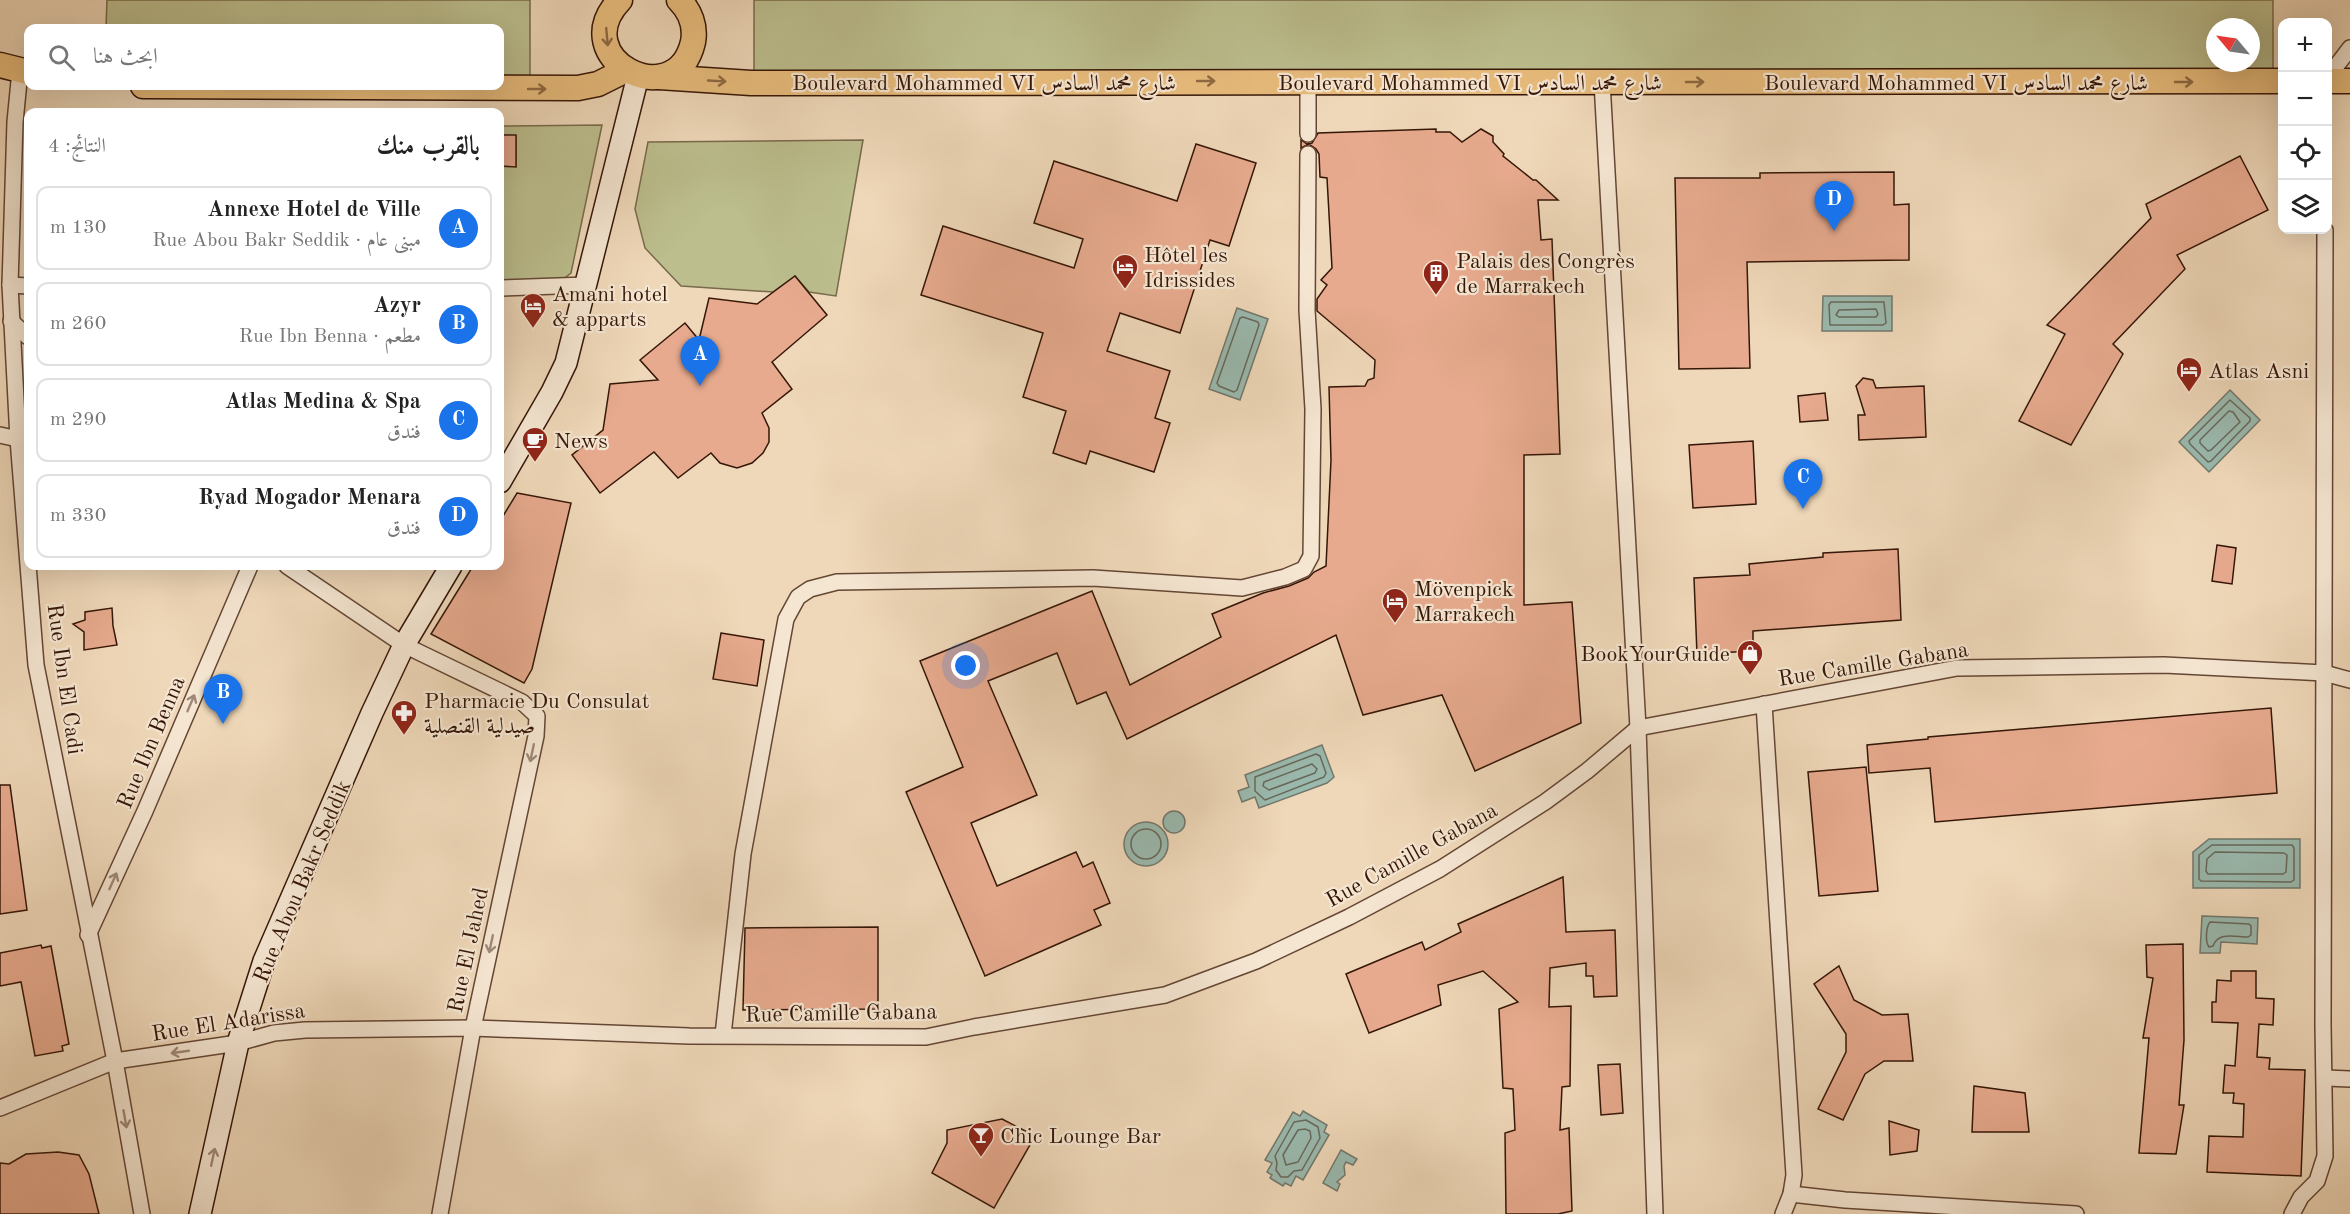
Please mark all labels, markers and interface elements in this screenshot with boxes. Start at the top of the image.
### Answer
north arrow [2206,18,2260,72]
map controls [2278,18,2332,234]
button: + [2278,18,2332,72]
search box [24,24,504,90]
one-way arrow [602,26,613,46]
icon: search [45,41,78,74]
text: ابحث هنا [93,46,158,68]
button: − [2278,72,2332,126]
street label: Boulevard Mohammed VI شارع محمد السادس [792,73,1176,101]
street label: Boulevard Mohammed VI شارع محمد السادس [1278,73,1662,101]
street label: Boulevard Mohammed VI شارع محمد السادس [1764,73,2148,101]
one-way arrow [1195,75,1215,87]
one-way arrow [706,76,726,87]
one-way arrow [1684,76,1704,88]
one-way arrow [2173,76,2193,88]
one-way arrow [527,83,547,94]
button: locate [2278,126,2332,180]
text: بالقرب منك [377,134,480,160]
text: النتائج: 4 [48,137,106,157]
button: layers [2278,180,2332,234]
pin: D [1814,182,1854,231]
text: Annexe Hotel de Ville [207,199,421,221]
text: 130 m [50,218,106,238]
text: A [451,218,466,238]
text: مبنى عام · Rue Abou Bakr Seddik [152,231,421,251]
place label: Hôtel les Idrissides [1144,245,1235,292]
place label: Palais des Congrès de Marrakech [1456,251,1635,298]
hotel icon: Hôtel les Idrissides [1110,252,1140,290]
building icon: Palais des Congrès de Marrakech [1421,258,1451,296]
place label: Amani hotel & apparts [552,284,668,331]
hotel icon: Amani hotel & apparts [518,291,548,329]
text: Azyr [373,295,421,317]
text: 260 m [50,314,106,334]
text: B [451,314,466,334]
text: مطعم · Rue Ibn Benna [239,327,421,347]
pin: A [680,336,720,386]
hotel icon: Atlas Asni [2174,355,2204,393]
place label: Atlas Asni [2208,361,2309,383]
text: Atlas Medina & Spa [225,391,421,413]
text: 290 m [50,410,106,430]
text: C [452,410,465,430]
text: فندق [387,423,421,443]
cafe icon: News [520,425,550,463]
place label: News [554,431,608,453]
pin: C [1784,460,1822,509]
text: Ryad Mogador Menara [198,487,421,509]
text: 330 m [50,506,106,526]
text: D [451,506,466,526]
text: فندق [387,519,421,539]
place label: Mövenpick Marrakech [1414,579,1515,626]
hotel icon: Mövenpick Marrakech [1380,586,1410,624]
street label: Rue Ibn El Cadi [43,602,86,756]
shop icon: BookYourGuide [1735,638,1765,676]
street label: Rue Camille Gabana [1777,639,1970,691]
place label: BookYourGuide [1580,644,1730,666]
your location [951,651,980,680]
street label: Rue Ibn Benna [114,673,190,812]
pin: B [204,674,242,724]
place label: Pharmacie Du Consulat صيدلية القنصلية [424,691,649,738]
one-way arrow [186,694,197,713]
pharmacy icon: Pharmacie Du Consulat صيدلية القنصلية [389,698,419,736]
one-way arrow [526,743,537,763]
street label: Rue Abou Bakr Seddik [250,777,355,986]
street label: Rue Camille Gabana [1322,799,1502,912]
one-way arrow [107,873,119,891]
street label: Rue El Jahed [445,886,493,1015]
one-way arrow [485,934,496,953]
street label: Rue El Adarissa [150,1000,307,1046]
street label: Rue Camille Gabana [745,1001,938,1027]
one-way arrow [170,1046,190,1057]
one-way arrow [120,1109,131,1128]
bar icon: Chic Lounge Bar [966,1120,996,1158]
place label: Chic Lounge Bar [1000,1126,1161,1148]
one-way arrow [207,1148,219,1167]

